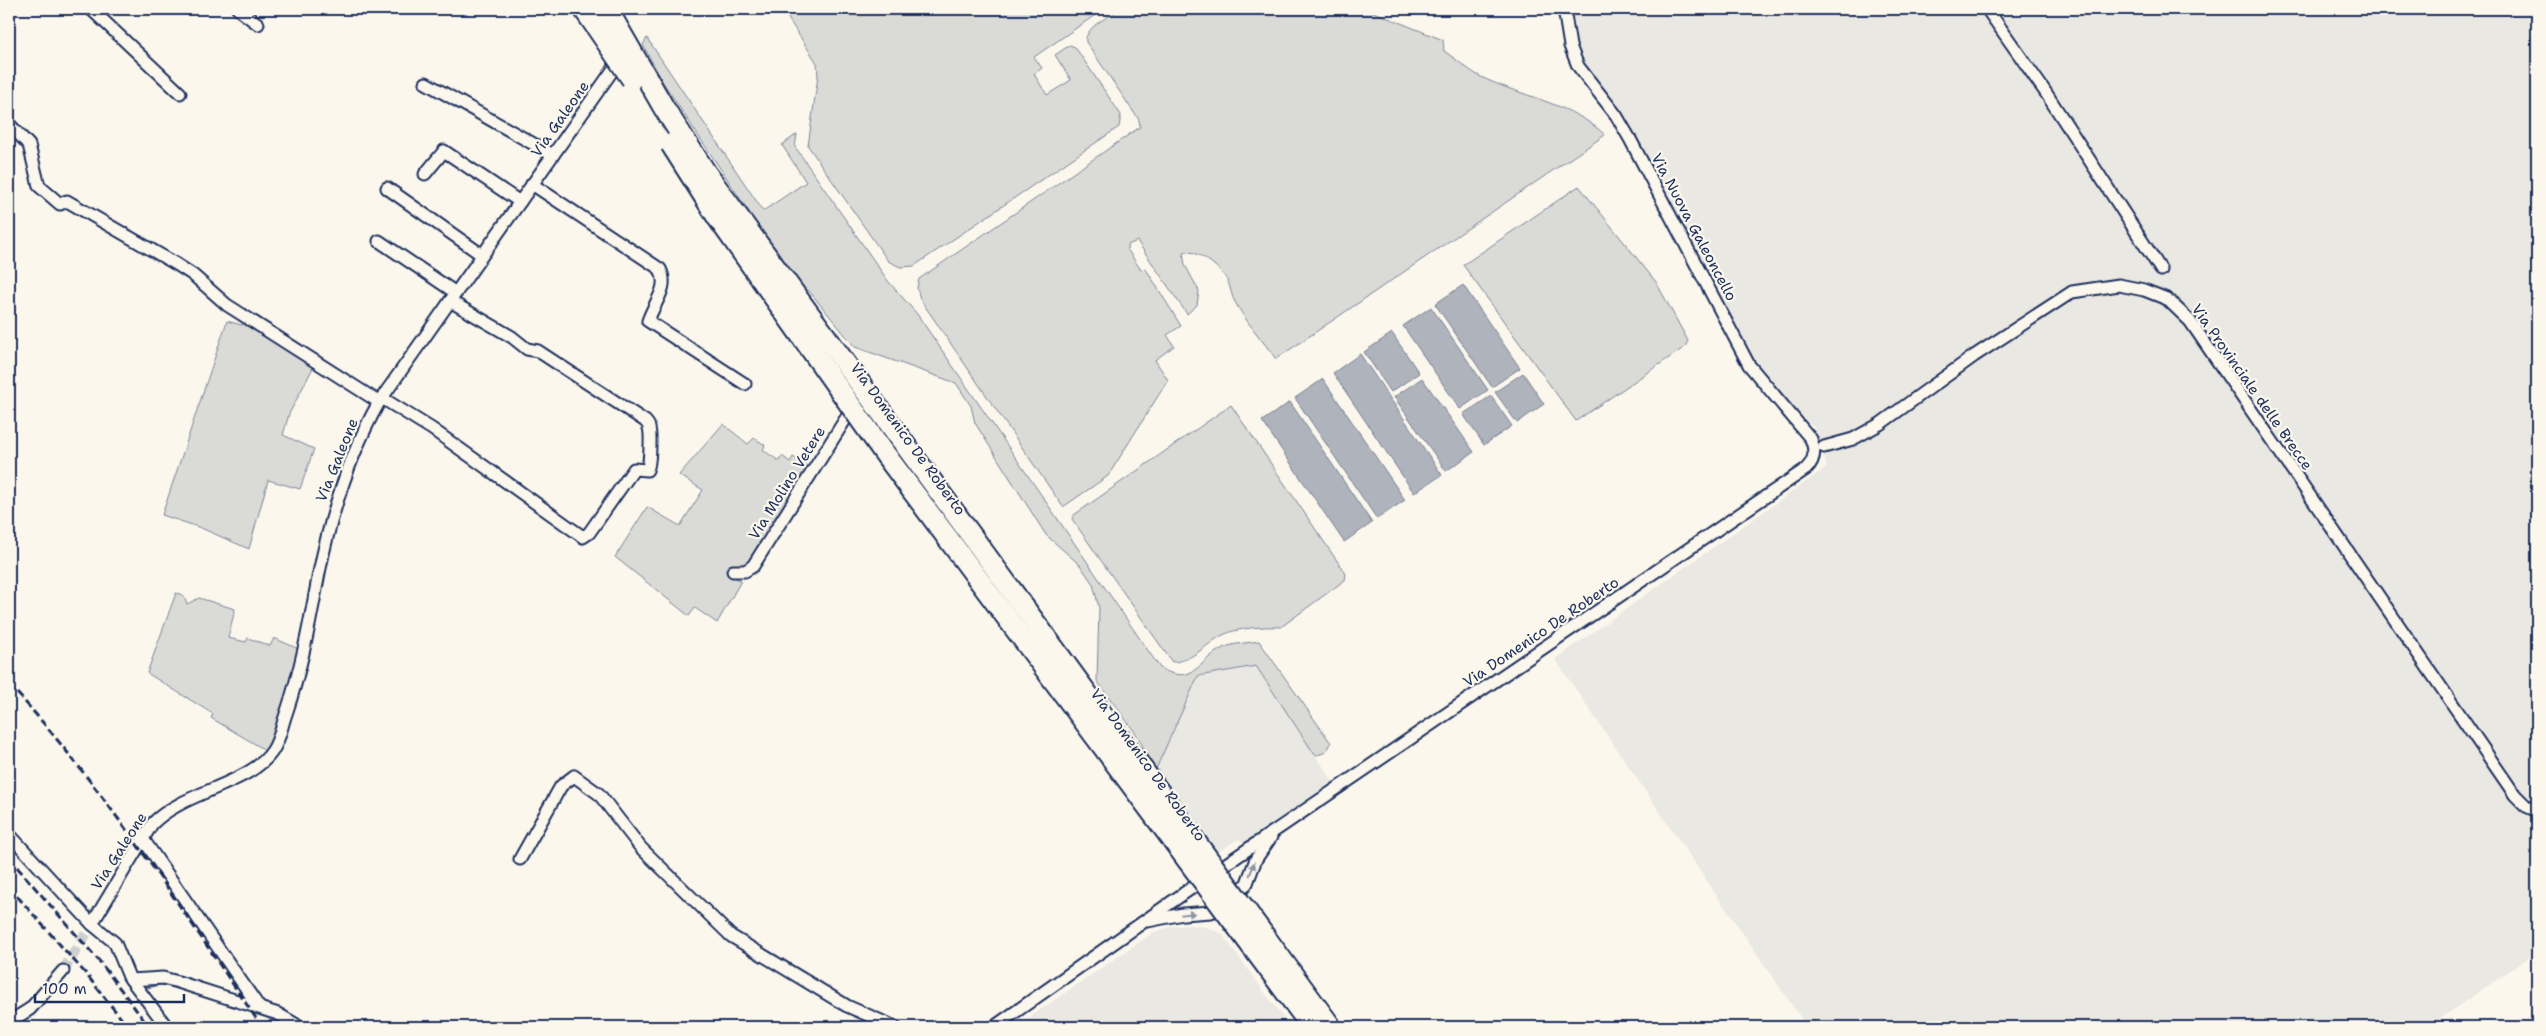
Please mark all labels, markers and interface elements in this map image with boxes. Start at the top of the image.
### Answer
street label: Via Galeone [526,77,594,161]
street label: Via Nuova Galeoncello [1647,150,1741,304]
street label: Via Provinciale delle Brecce [2187,300,2317,474]
street label: Via Domenico De Roberto [846,359,970,519]
street label: Via Galeone [311,415,363,505]
street label: Via Molino Vetere [744,423,830,543]
street label: Via Domenico De Roberto [1459,572,1623,692]
street label: Via Domenico De Roberto [1086,685,1210,845]
street label: Via Galeone [86,808,152,894]
one-way arrow [1249,861,1256,876]
one-way arrow [1180,909,1196,917]
scale bar [35,971,184,1003]
text: 100 m [42,979,87,999]

